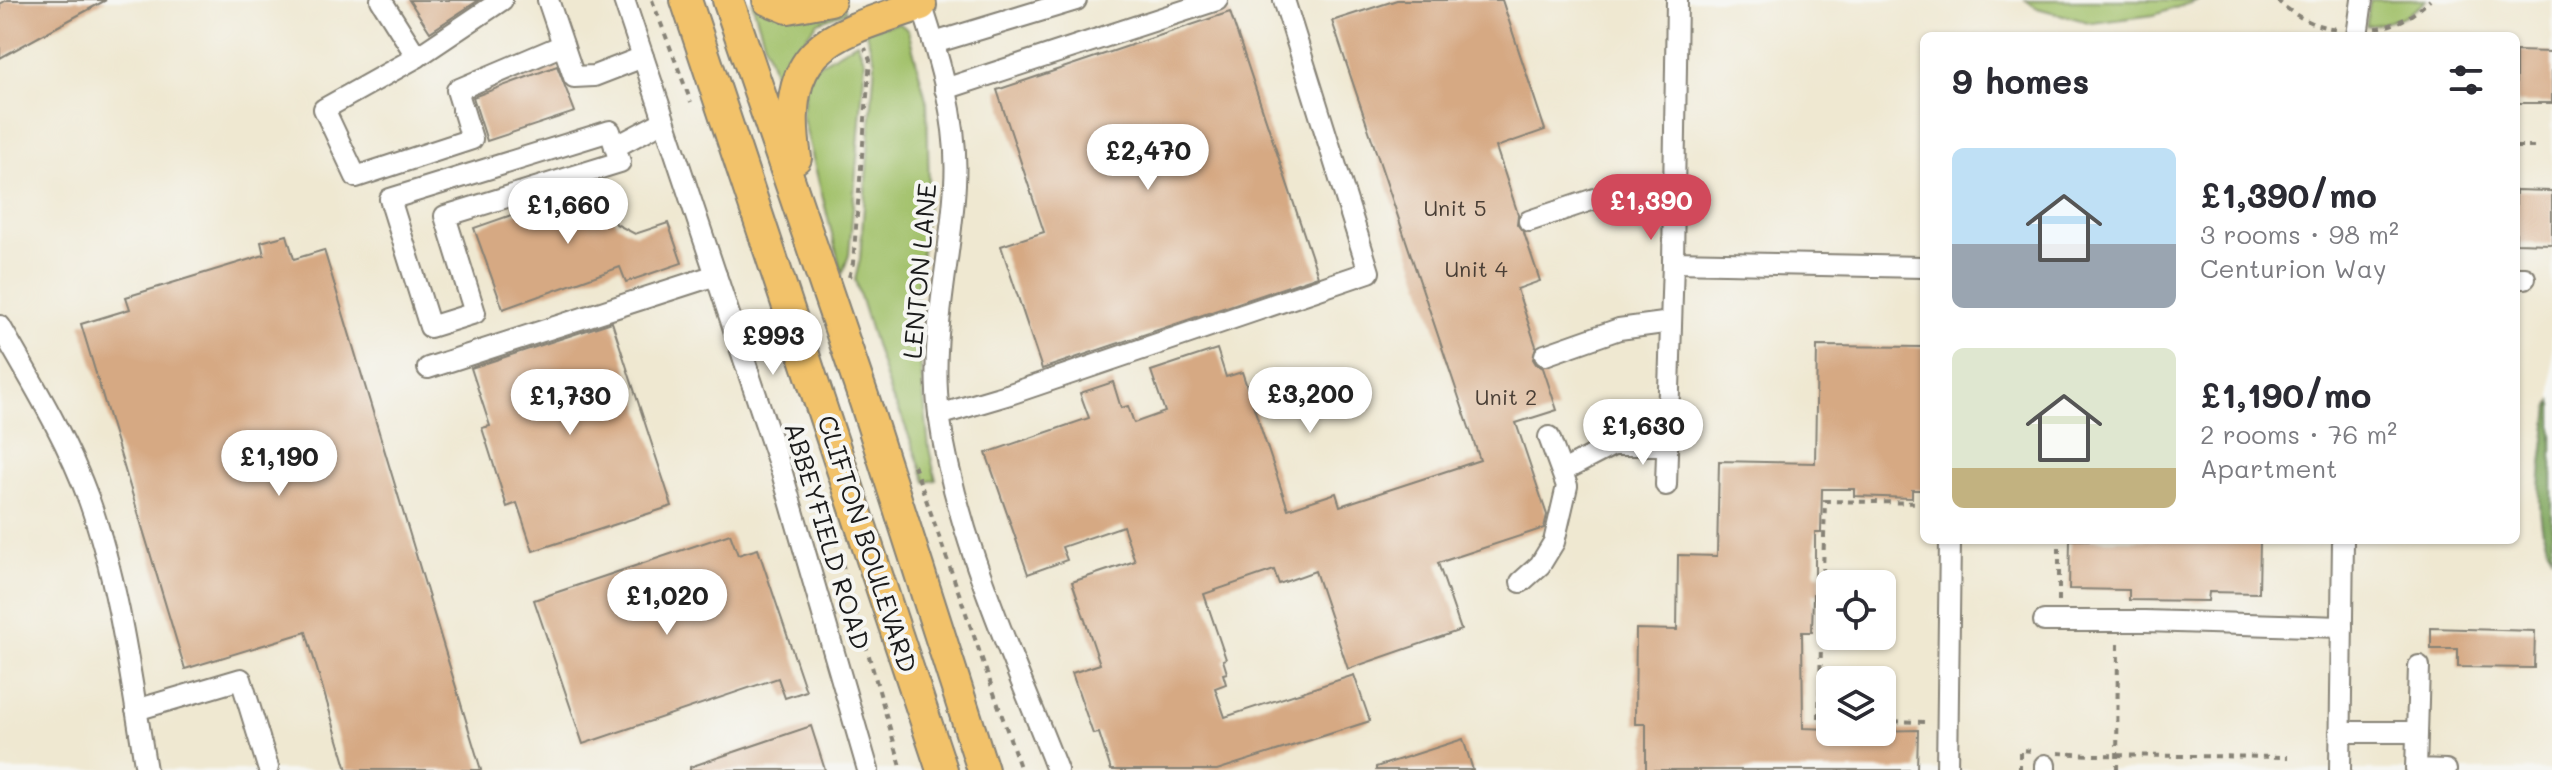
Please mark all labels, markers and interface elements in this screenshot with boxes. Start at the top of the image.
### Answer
text: 9 homes [1952,58,2089,103]
icon: filters [2444,58,2488,102]
pin: £2,470 [1083,124,1213,192]
text: £2,470 [1105,133,1191,167]
text: £1,390/mo [2200,172,2377,217]
pin: £1,390 [1586,174,1716,242]
pin: £1,660 [503,178,633,246]
icon: home [2016,180,2112,276]
street label: LENTON LANE [894,182,944,360]
text: £1,390 [1609,183,1693,217]
text: £1,660 [526,187,610,221]
house number: Unit 5 [1423,193,1487,222]
text: 3 rooms · 98 m² [2200,217,2399,251]
text: Centurion Way [2200,251,2386,285]
house number: Unit 4 [1444,254,1508,283]
pin: £993 [726,309,820,377]
text: £993 [741,318,805,352]
pin: £3,200 [1245,367,1375,435]
pin: £1,730 [505,369,635,437]
text: £1,190/mo [2200,372,2372,417]
text: £3,200 [1266,376,1354,410]
text: £1,730 [529,378,611,412]
icon: home [2016,380,2112,476]
house number: Unit 2 [1475,382,1537,411]
pin: £1,630 [1578,399,1708,467]
text: £1,630 [1601,408,1685,442]
street label: CLIFTON BOULEVARD [810,411,926,677]
text: 2 rooms · 76 m² [2200,417,2397,451]
street label: ABBEYFIELD ROAD [777,418,879,654]
pin: £1,190 [214,430,344,498]
text: £1,190 [239,439,319,473]
text: Apartment [2200,451,2337,485]
pin: £1,020 [602,569,732,637]
map controls [1816,570,1896,746]
button: locate [1816,570,1896,650]
text: £1,020 [625,578,709,612]
button: layers [1816,666,1896,746]

